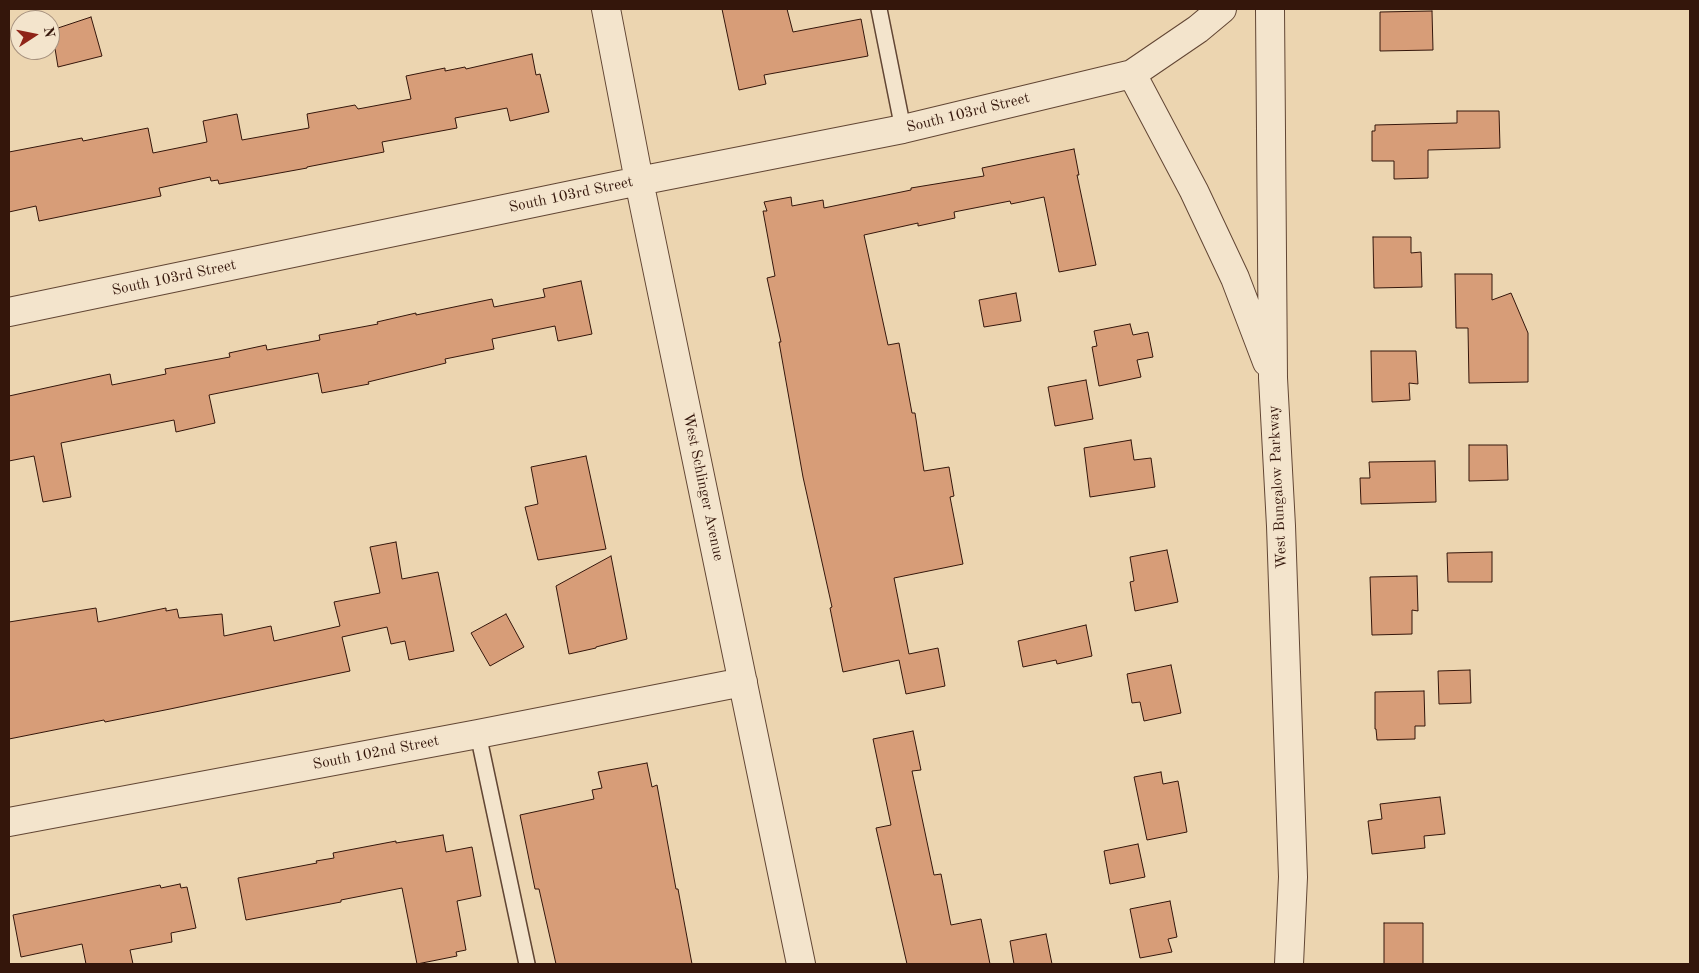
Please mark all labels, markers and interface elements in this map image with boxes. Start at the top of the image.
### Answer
north arrow [10,10,60,60]
text: N [41,26,57,39]
street label: South 103rd Street [905,89,1031,137]
street label: South 103rd Street [507,173,635,217]
street label: South 103rd Street [110,256,238,300]
street label: West Bungalow Parkway [1265,405,1291,569]
street label: West Schlinger Avenue [679,411,727,563]
street label: South 102nd Street [311,732,441,774]

